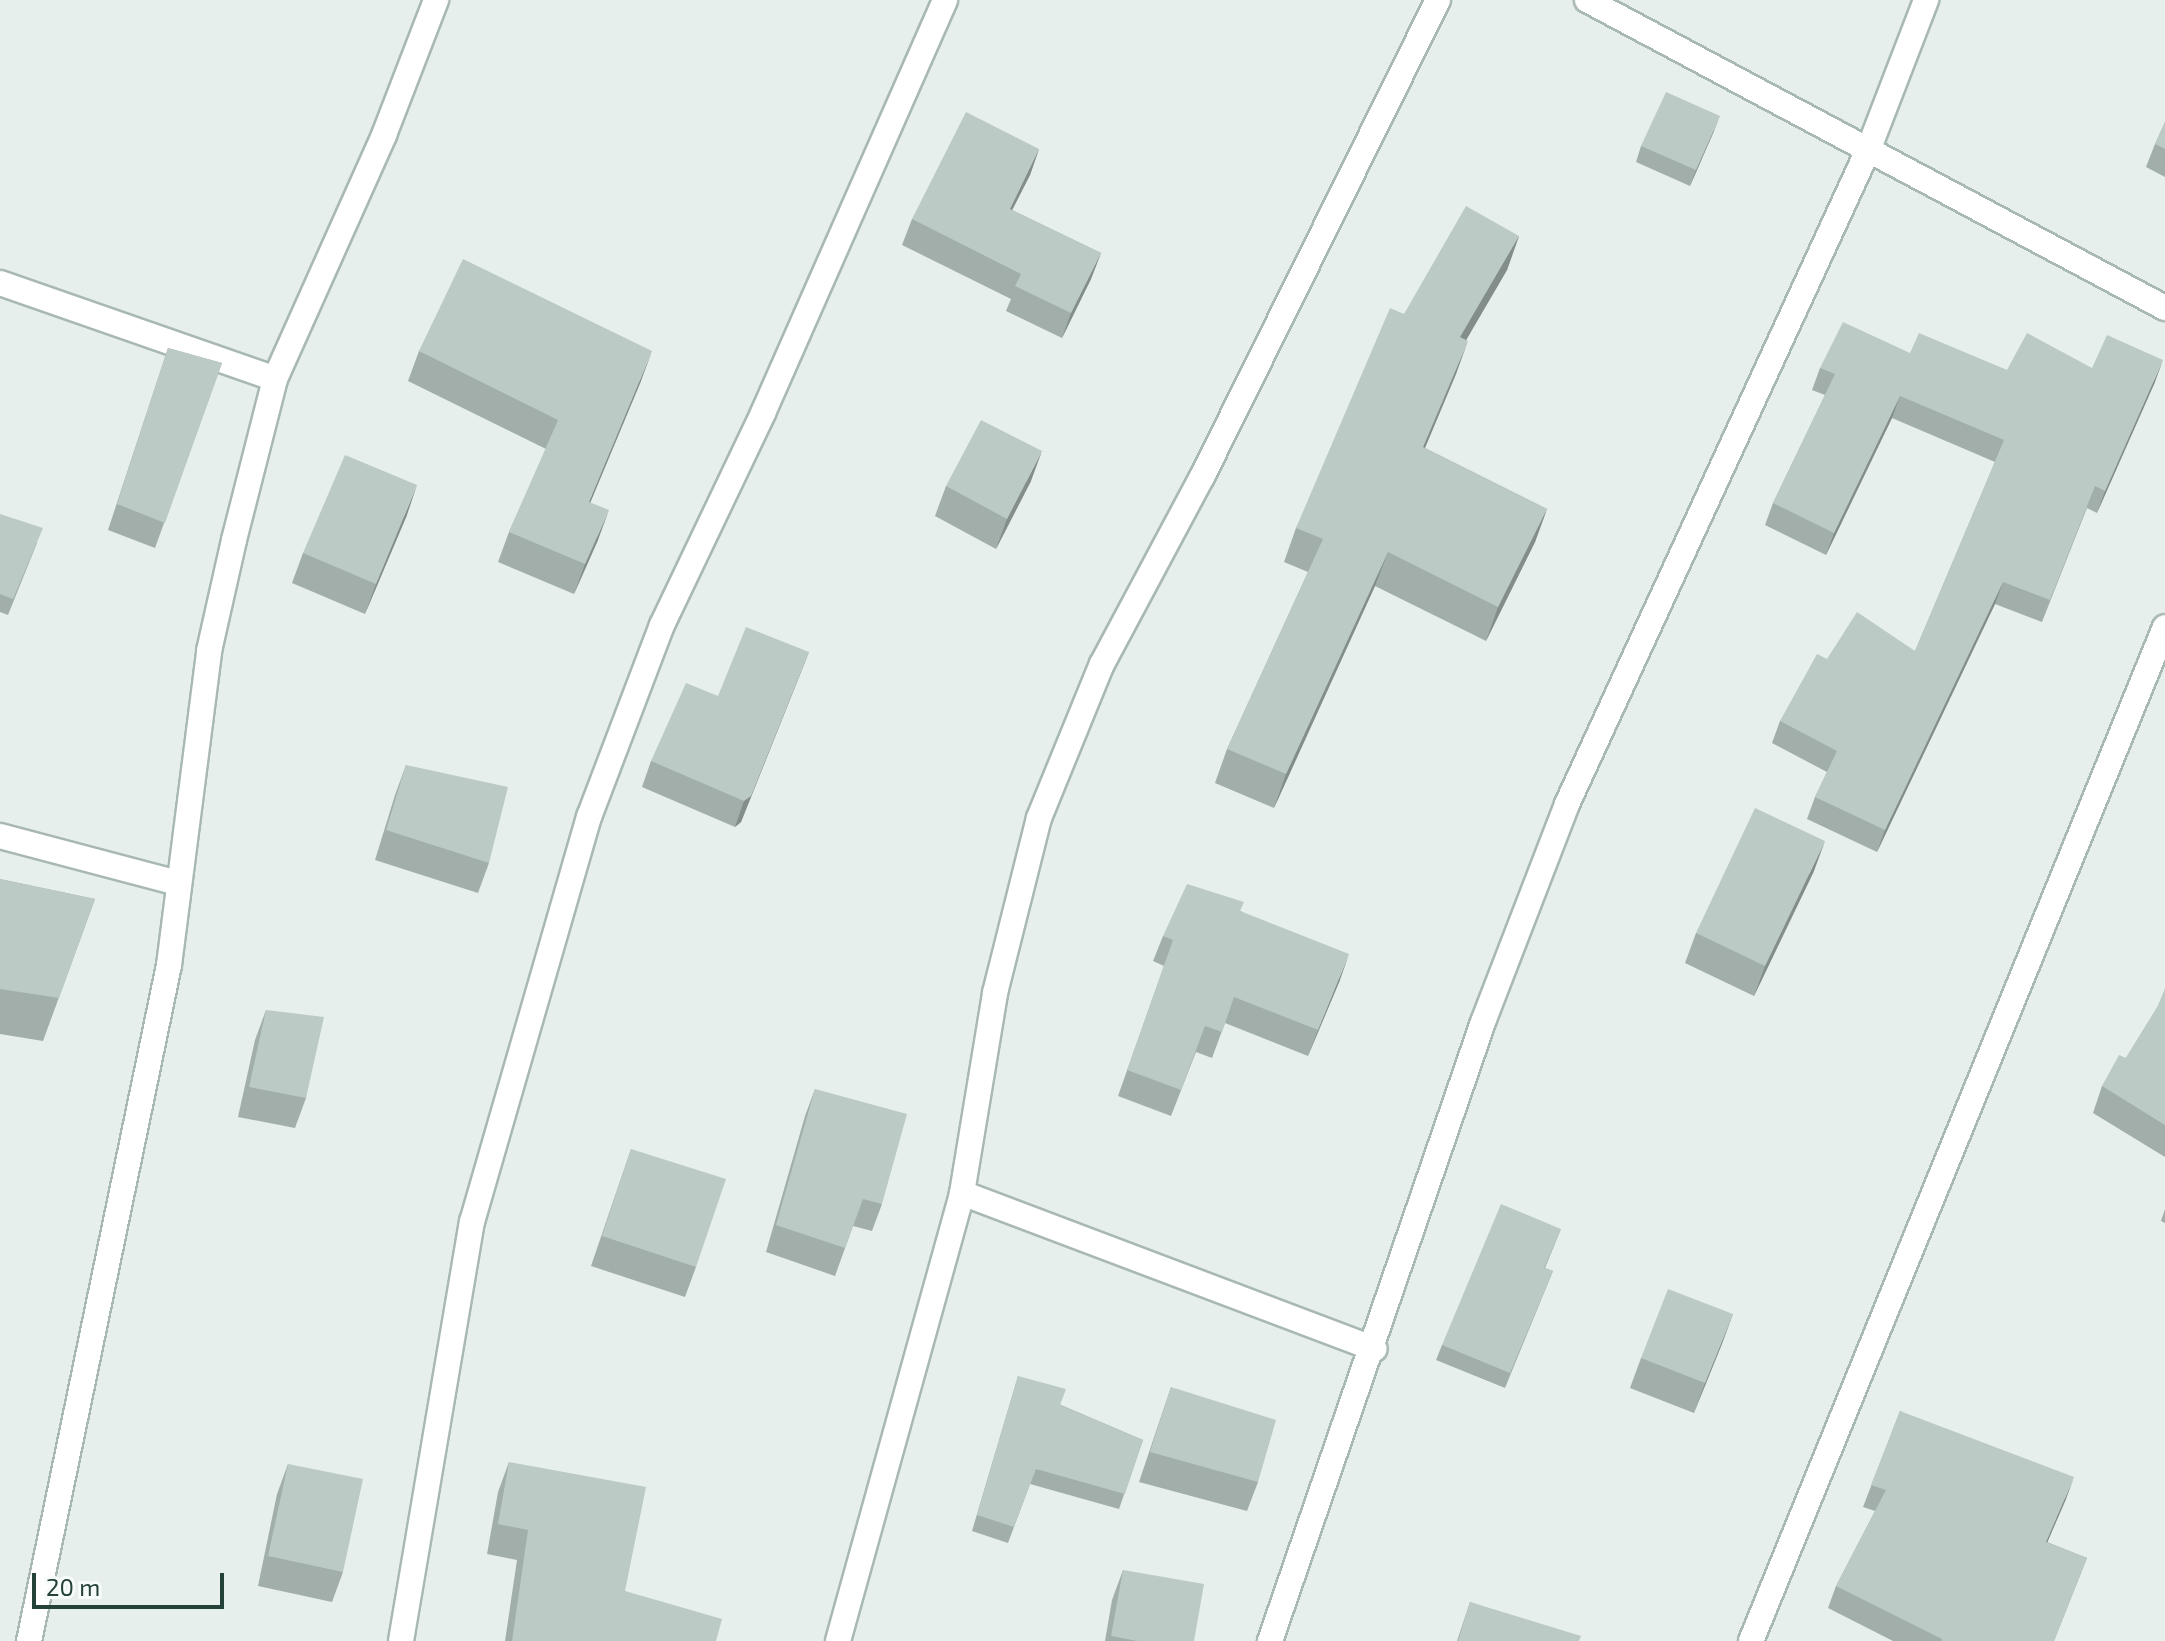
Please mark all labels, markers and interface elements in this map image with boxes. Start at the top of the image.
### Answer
scale bar [36,1557,228,1607]
text: 20 m [46,1572,100,1601]

